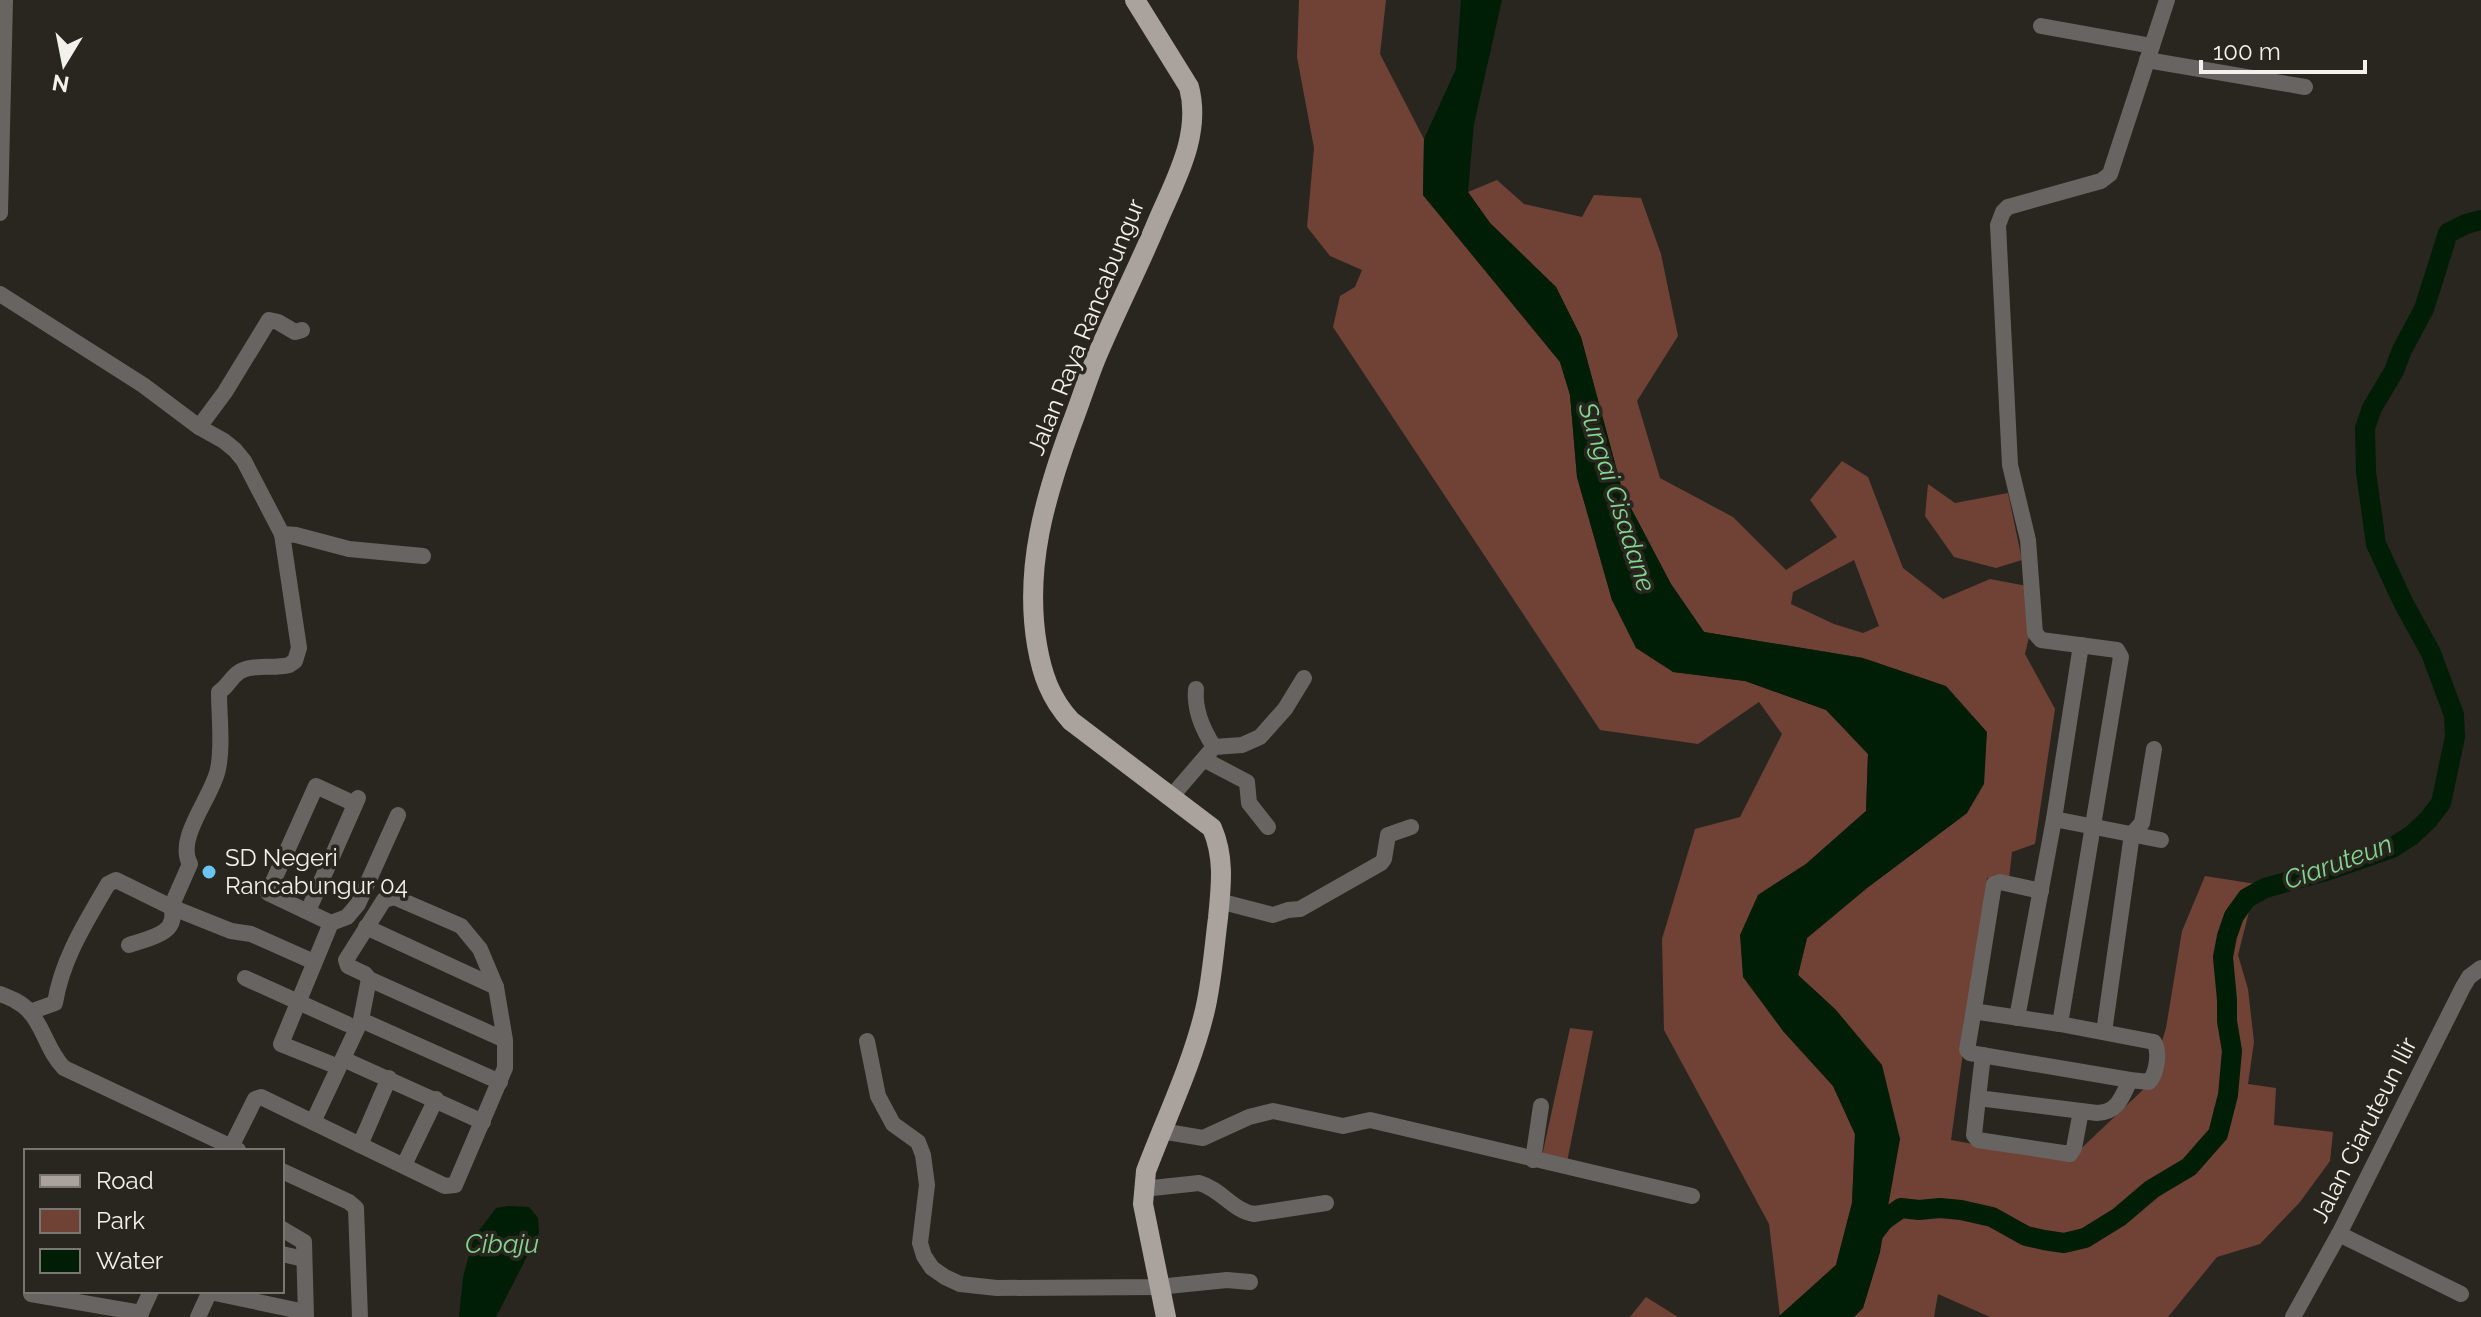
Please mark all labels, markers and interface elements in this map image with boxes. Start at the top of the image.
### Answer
north arrow [24,24,104,104]
scale bar [2201,24,2365,74]
text: 100 m [2213,37,2281,66]
text: N [50,69,71,98]
street label: Jalan Raya Rancabungur [1021,194,1150,459]
water label: Sungai Cisadane [1572,398,1662,596]
water label: Ciaruteun [2280,829,2396,895]
place label: SD Negeri Rancabungur 04 [225,843,408,900]
marker: SD Negeri Rancabungur 04 [200,863,218,881]
street label: Jalan Ciaruteun Ilir [2304,1032,2423,1227]
legend [24,1149,284,1293]
text: Road [96,1166,154,1195]
text: Park [96,1206,145,1235]
water label: Cibaju [465,1229,539,1259]
text: Water [96,1246,164,1275]

